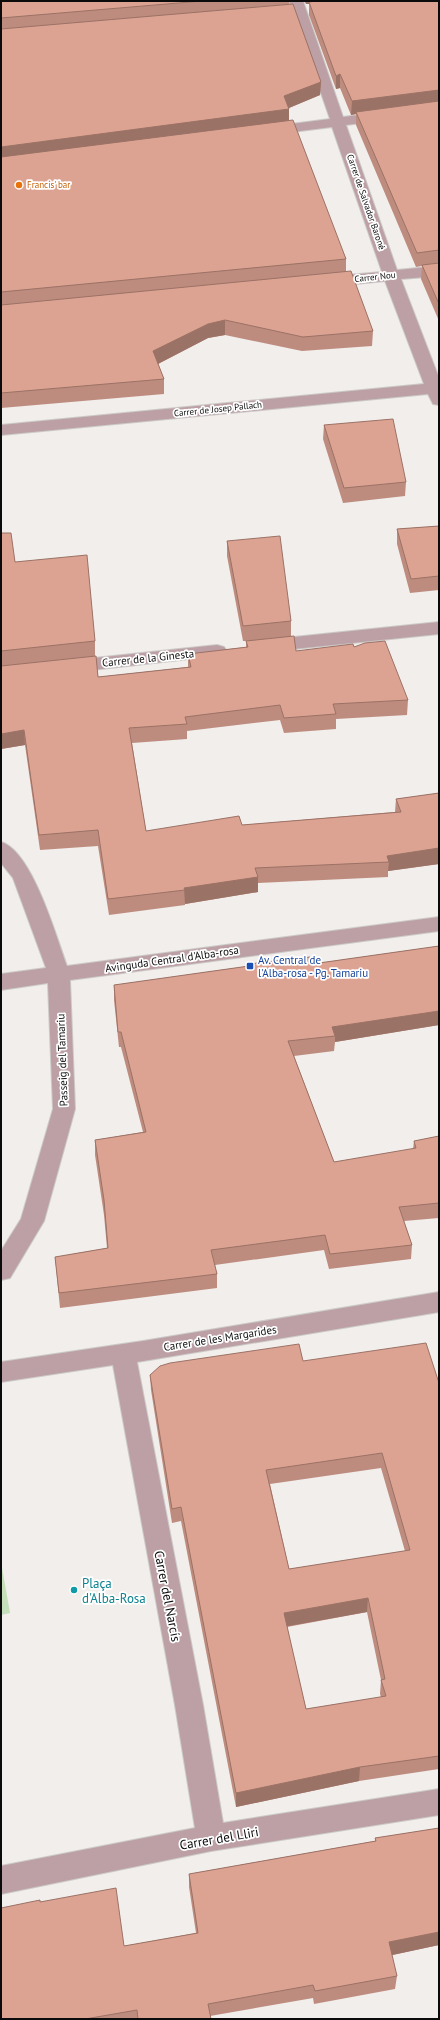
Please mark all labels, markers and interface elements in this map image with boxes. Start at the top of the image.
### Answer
street label: Carrer de Salvador Baroné [345,153,388,251]
place label: Francis' bar [27,179,70,190]
marker: Francis' bar [14,180,24,190]
street label: Carrer Nou [354,269,396,284]
street label: Carrer de Josep Pallach [173,398,263,419]
street label: Carrer de la Ginesta [101,646,195,670]
street label: Avinguda Central d'Alba-rosa [104,943,240,975]
place label: Av. Central de l'Alba-rosa - Pg. Tamariu [258,953,368,980]
marker: Av. Central de l'Alba-rosa - Pg. Tamariu [245,961,255,971]
street label: Passeig del Tamariu [53,1013,71,1107]
street label: Carrer de les Margarides [163,1322,278,1354]
street label: Carrer del Narcís [150,1549,185,1643]
place label: Plaça d'Alba-Rosa [82,1575,146,1607]
marker: Plaça d'Alba-Rosa [69,1585,79,1595]
street label: Carrer del Lliri [178,1823,260,1854]

